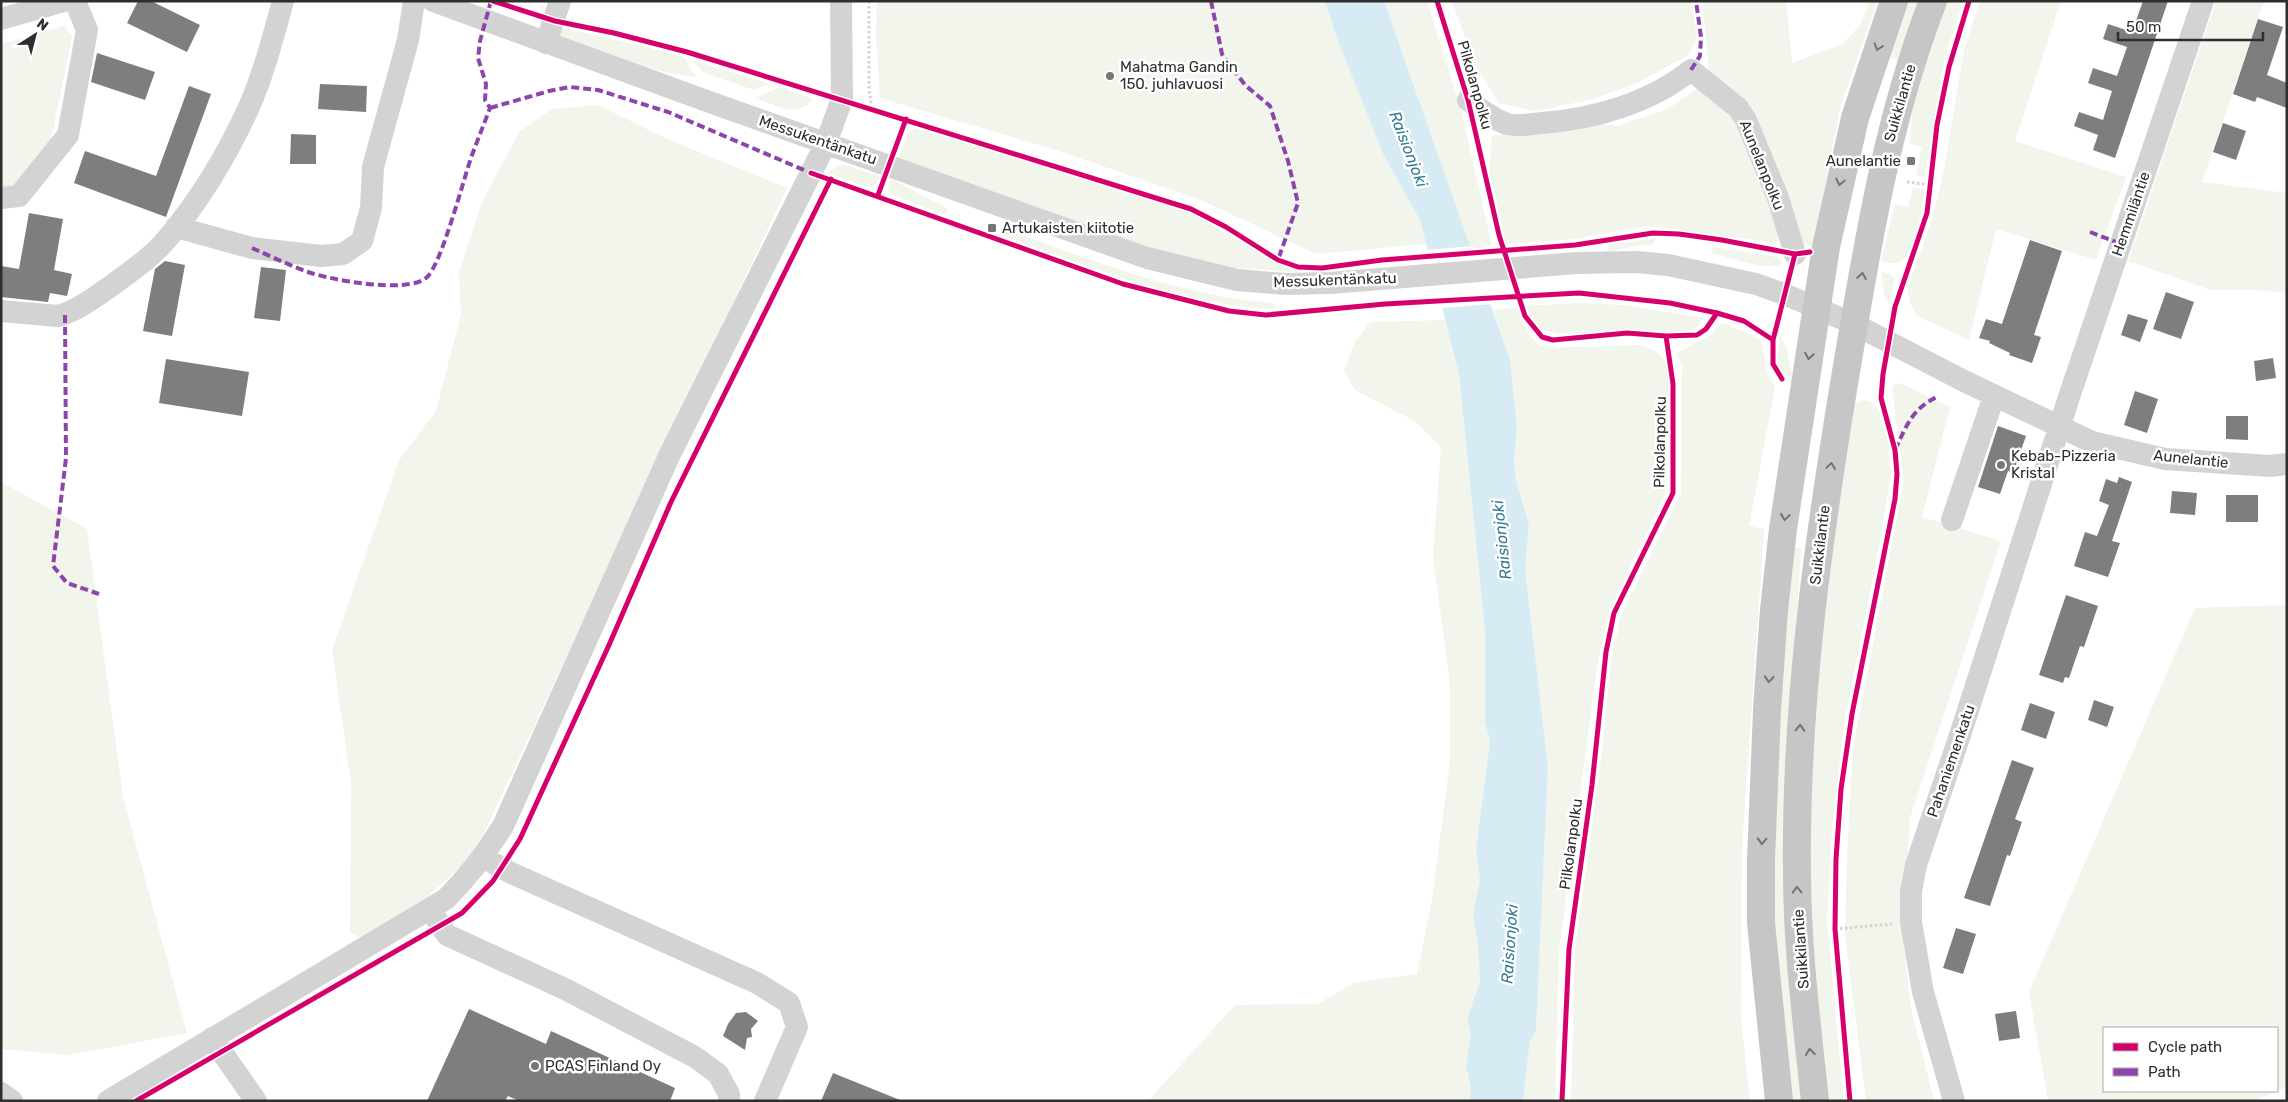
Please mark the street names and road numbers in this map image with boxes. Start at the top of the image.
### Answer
street label: Pilkolanpolku [1454,38,1496,132]
street label: Suikkilantie [1880,62,1920,144]
street label: Messukentänkatu [757,111,879,169]
street label: Aunelanpolku [1736,117,1788,213]
street label: Hemmiläntie [2108,169,2154,259]
street label: Messukentänkatu [1273,269,1397,291]
street label: Pilkolanpolku [1650,396,1670,488]
street label: Aunelantie [2153,446,2229,472]
street label: Suikkilantie [1806,504,1834,586]
street label: Pahaniemenkatu [1923,702,1979,820]
street label: Pilkolanpolku [1556,797,1586,891]
street label: Suikkilantie [1789,909,1813,989]

